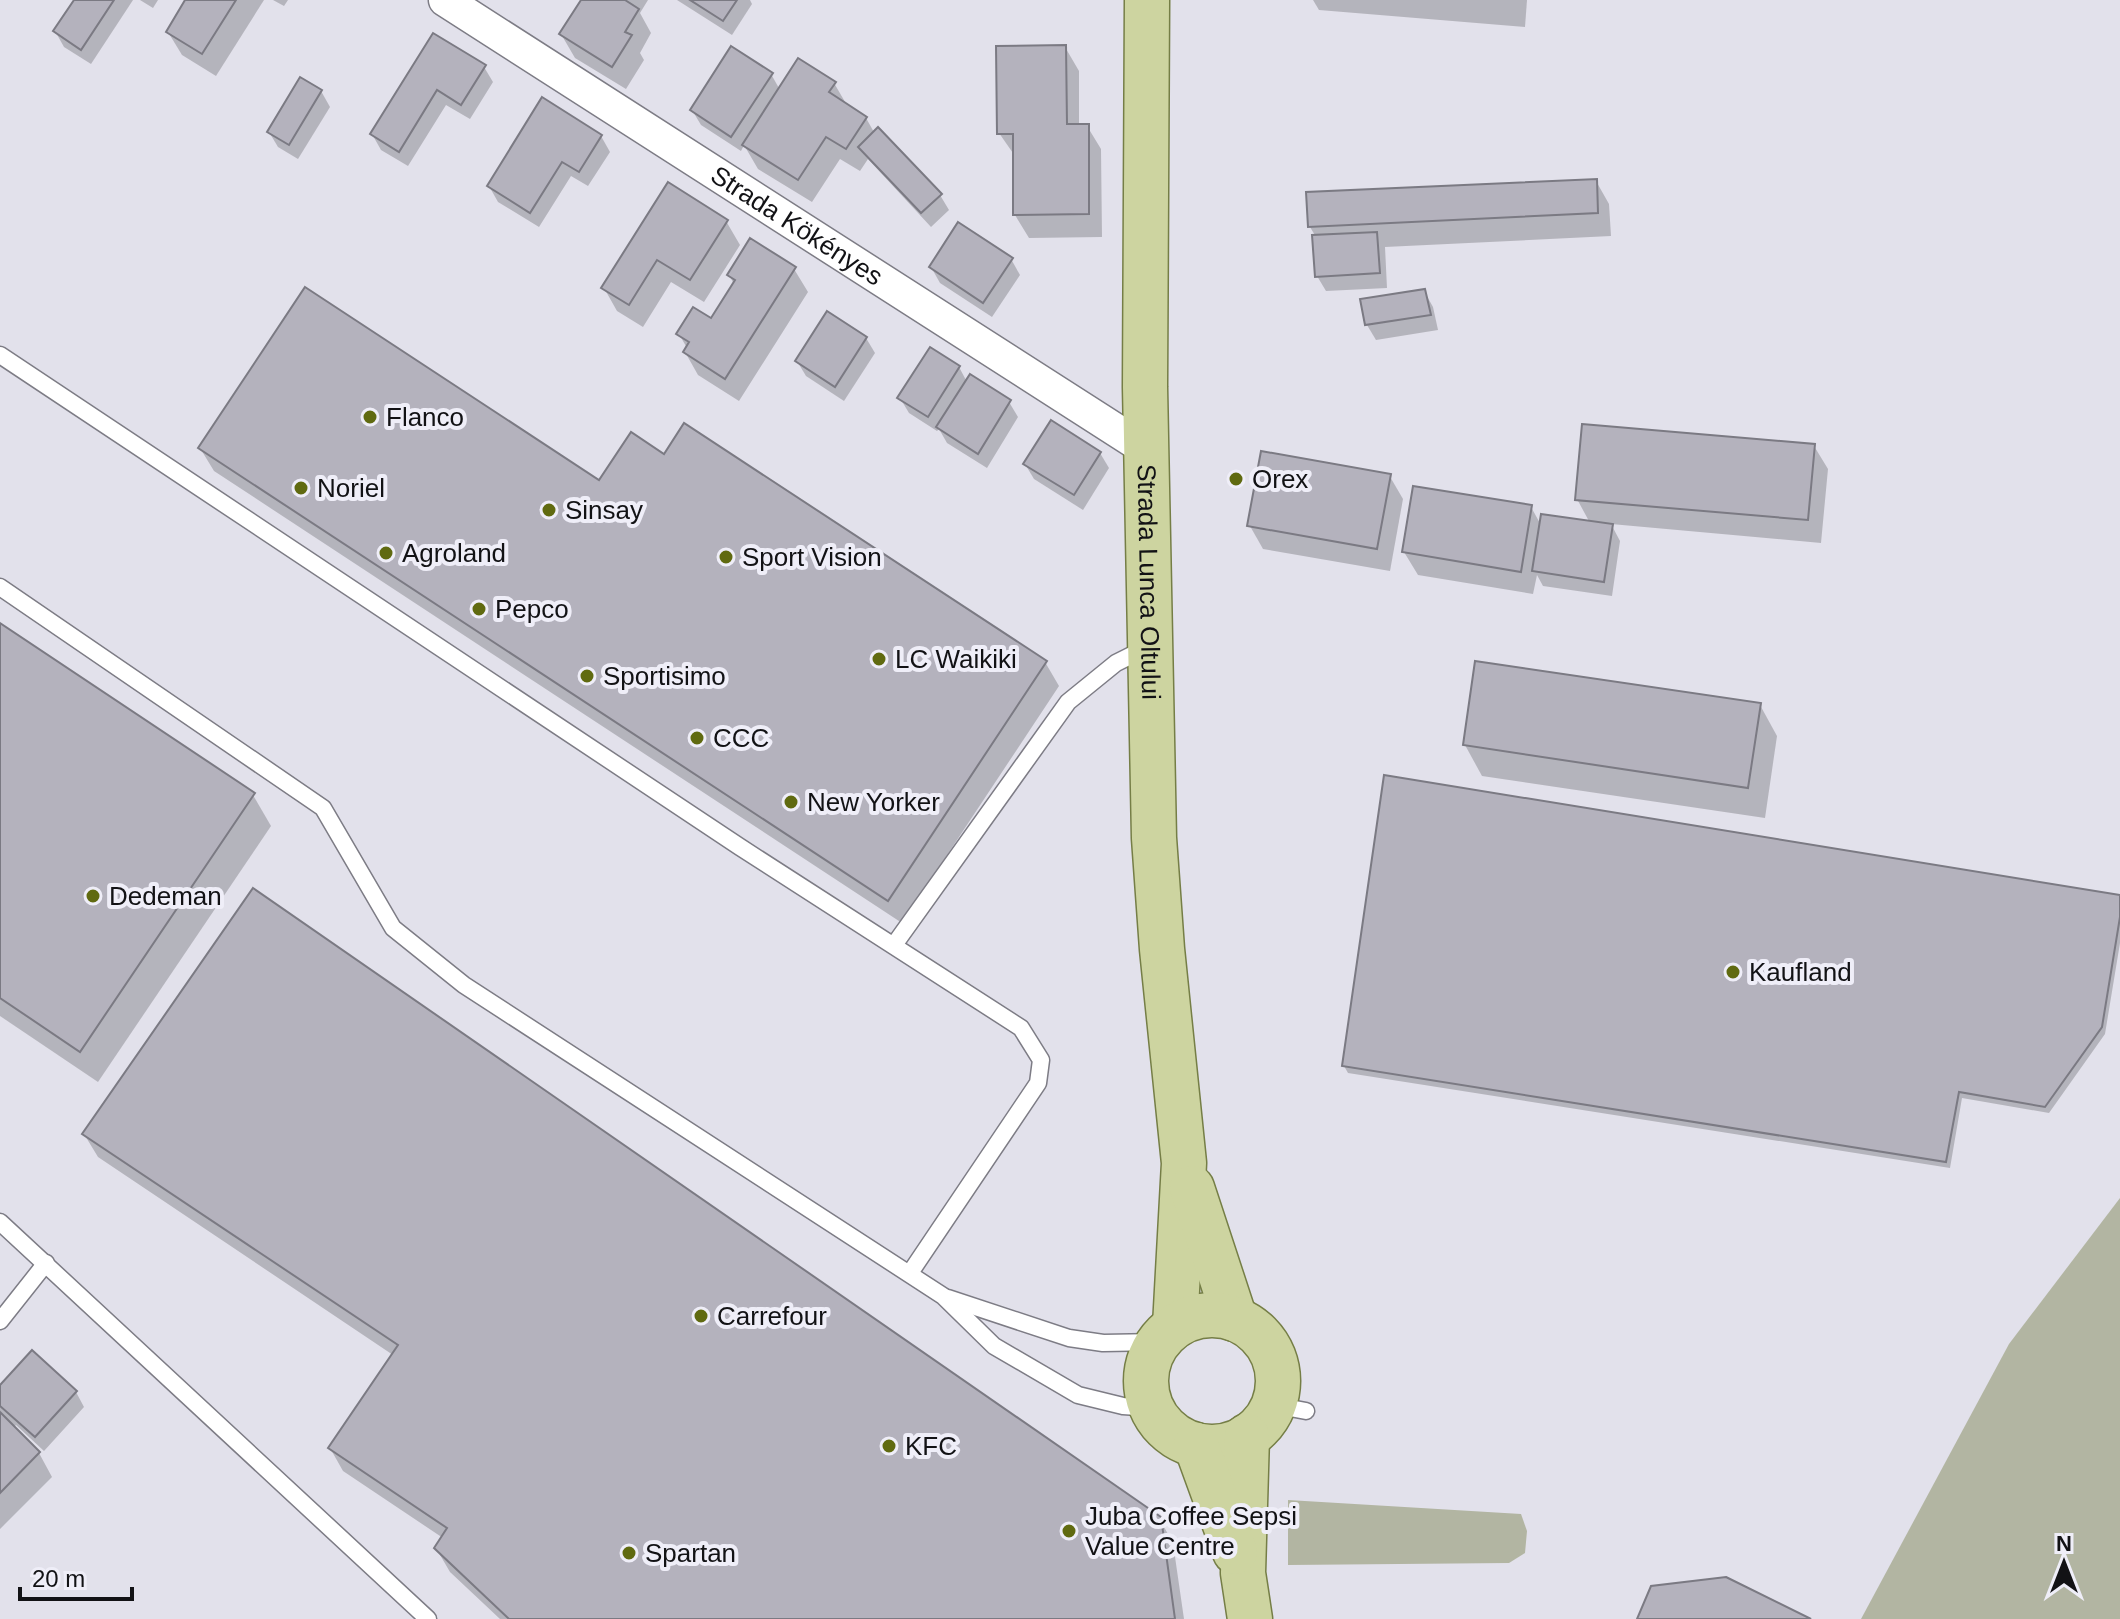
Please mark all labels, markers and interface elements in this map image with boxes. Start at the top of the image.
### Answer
street label: Strada Kökényes [705,159,888,292]
place label: Flanco [386,402,464,432]
marker: Flanco [361,408,379,426]
street label: Strada Lunca Oltului [1132,464,1166,700]
place label: Orex [1252,464,1308,494]
marker: Orex [1227,470,1245,488]
place label: Noriel [317,473,385,503]
marker: Noriel [292,479,310,497]
place label: Sinsay [565,495,643,525]
marker: Sinsay [540,501,558,519]
place label: Agroland [402,538,506,568]
place label: Sport Vision [742,542,882,572]
marker: Agroland [377,544,395,562]
marker: Sport Vision [717,548,735,566]
place label: Pepco [495,594,569,624]
marker: Pepco [470,600,488,618]
place label: LC Waikiki [895,644,1017,674]
marker: LC Waikiki [870,650,888,668]
place label: Sportisimo [603,661,726,691]
marker: Sportisimo [578,667,596,685]
place label: CCC [713,723,769,753]
marker: CCC [688,729,706,747]
place label: New Yorker [807,787,940,817]
marker: New Yorker [782,793,800,811]
place label: Dedeman [109,881,222,911]
marker: Dedeman [84,887,102,905]
place label: Kaufland [1749,957,1852,987]
marker: Kaufland [1724,963,1742,981]
place label: Carrefour [717,1301,827,1331]
marker: Carrefour [692,1307,710,1325]
place label: KFC [905,1431,957,1461]
marker: KFC [880,1437,898,1455]
place label: Juba Coffee Sepsi Value Centre [1085,1501,1297,1561]
marker: Juba Coffee Sepsi Value Centre [1060,1522,1078,1540]
north arrow [2024,1523,2104,1603]
text: N [2056,1531,2072,1556]
place label: Spartan [645,1538,736,1568]
marker: Spartan [620,1544,638,1562]
scale bar [20,1551,132,1601]
text: 20 m [32,1565,85,1592]

